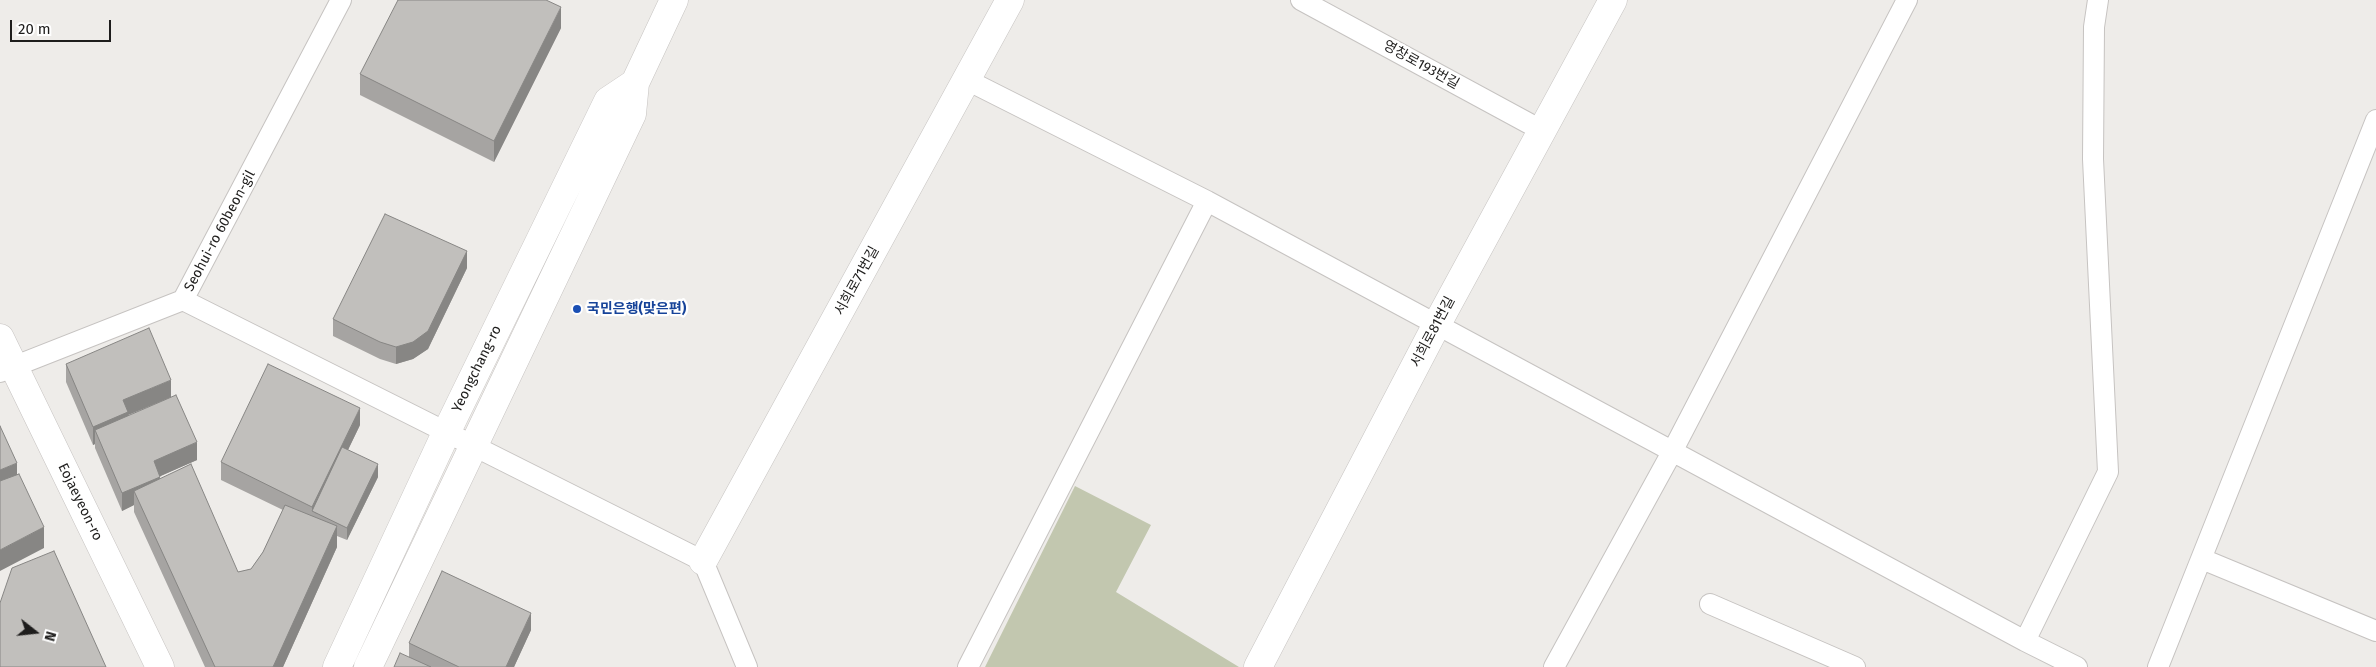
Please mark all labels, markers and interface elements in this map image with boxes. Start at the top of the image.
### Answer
scale bar [12,10,114,42]
text: 20 m [18,20,51,38]
street label: 영창로193번길 [1380,37,1462,93]
street label: Seohui-ro 60beon-gil [181,168,259,294]
street label: 서희로71번길 [831,244,883,318]
street label: 서희로81번길 [1407,294,1459,370]
place label: 국민은행(맞은편) [587,301,686,317]
marker: 국민은행(맞은편) [571,303,583,315]
street label: Yeongchang-ro [449,323,505,415]
street label: Eojaeyeon-ro [54,461,106,543]
north arrow [10,607,60,657]
text: N [40,629,59,643]

